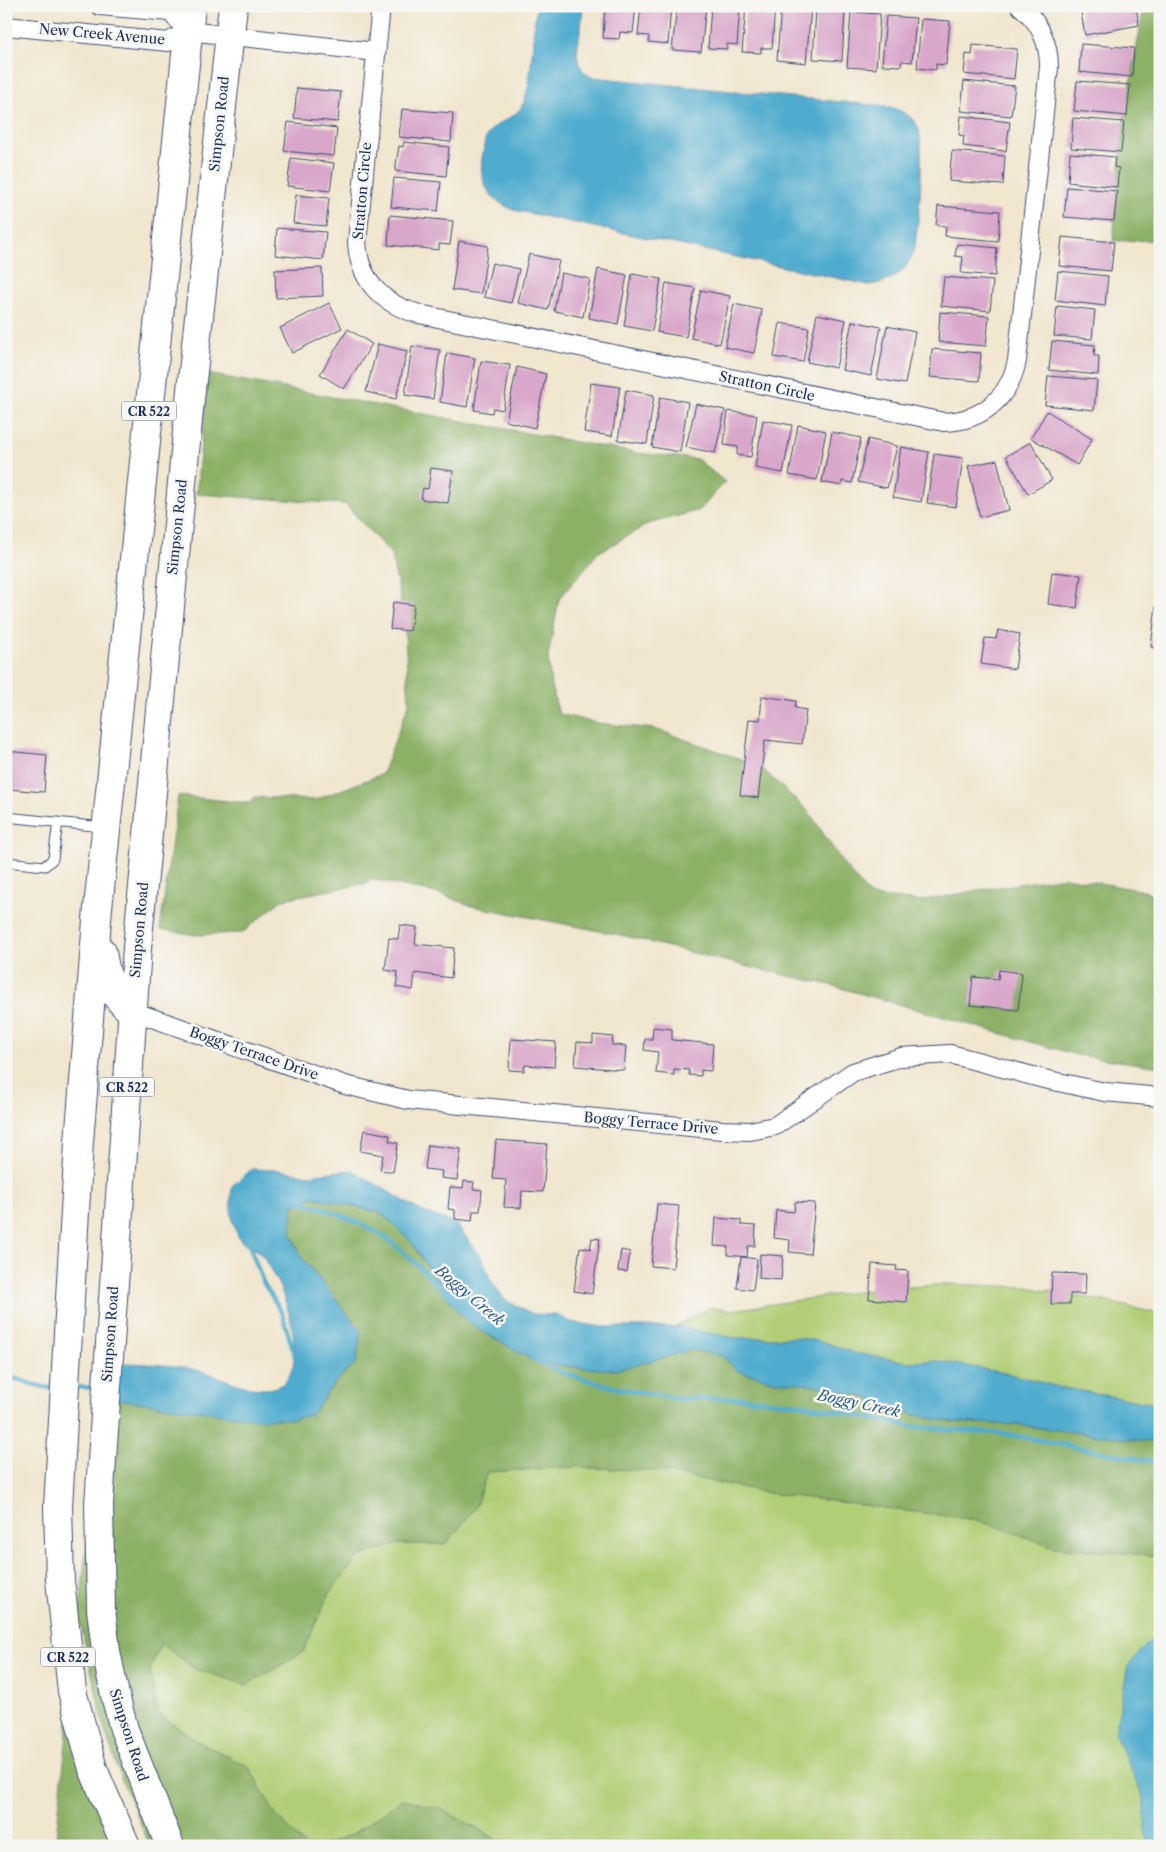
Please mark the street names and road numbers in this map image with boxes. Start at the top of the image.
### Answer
street label: New Creek Avenue [38,20,166,48]
street label: Simpson Road [205,75,233,173]
street label: Stratton Circle [349,141,375,240]
street label: Stratton Circle [717,367,817,405]
road number: CR 522 [122,402,176,421]
street label: Simpson Road [163,478,191,576]
street label: Simpson Road [126,881,152,979]
street label: Boggy Terrace Drive [187,1022,321,1084]
road number: CR 522 [100,1078,154,1096]
street label: Boggy Terrace Drive [583,1108,719,1138]
street label: Simpson Road [98,1285,122,1383]
road number: CR 522 [40,1648,96,1666]
street label: Simpson Road [106,1687,153,1784]

